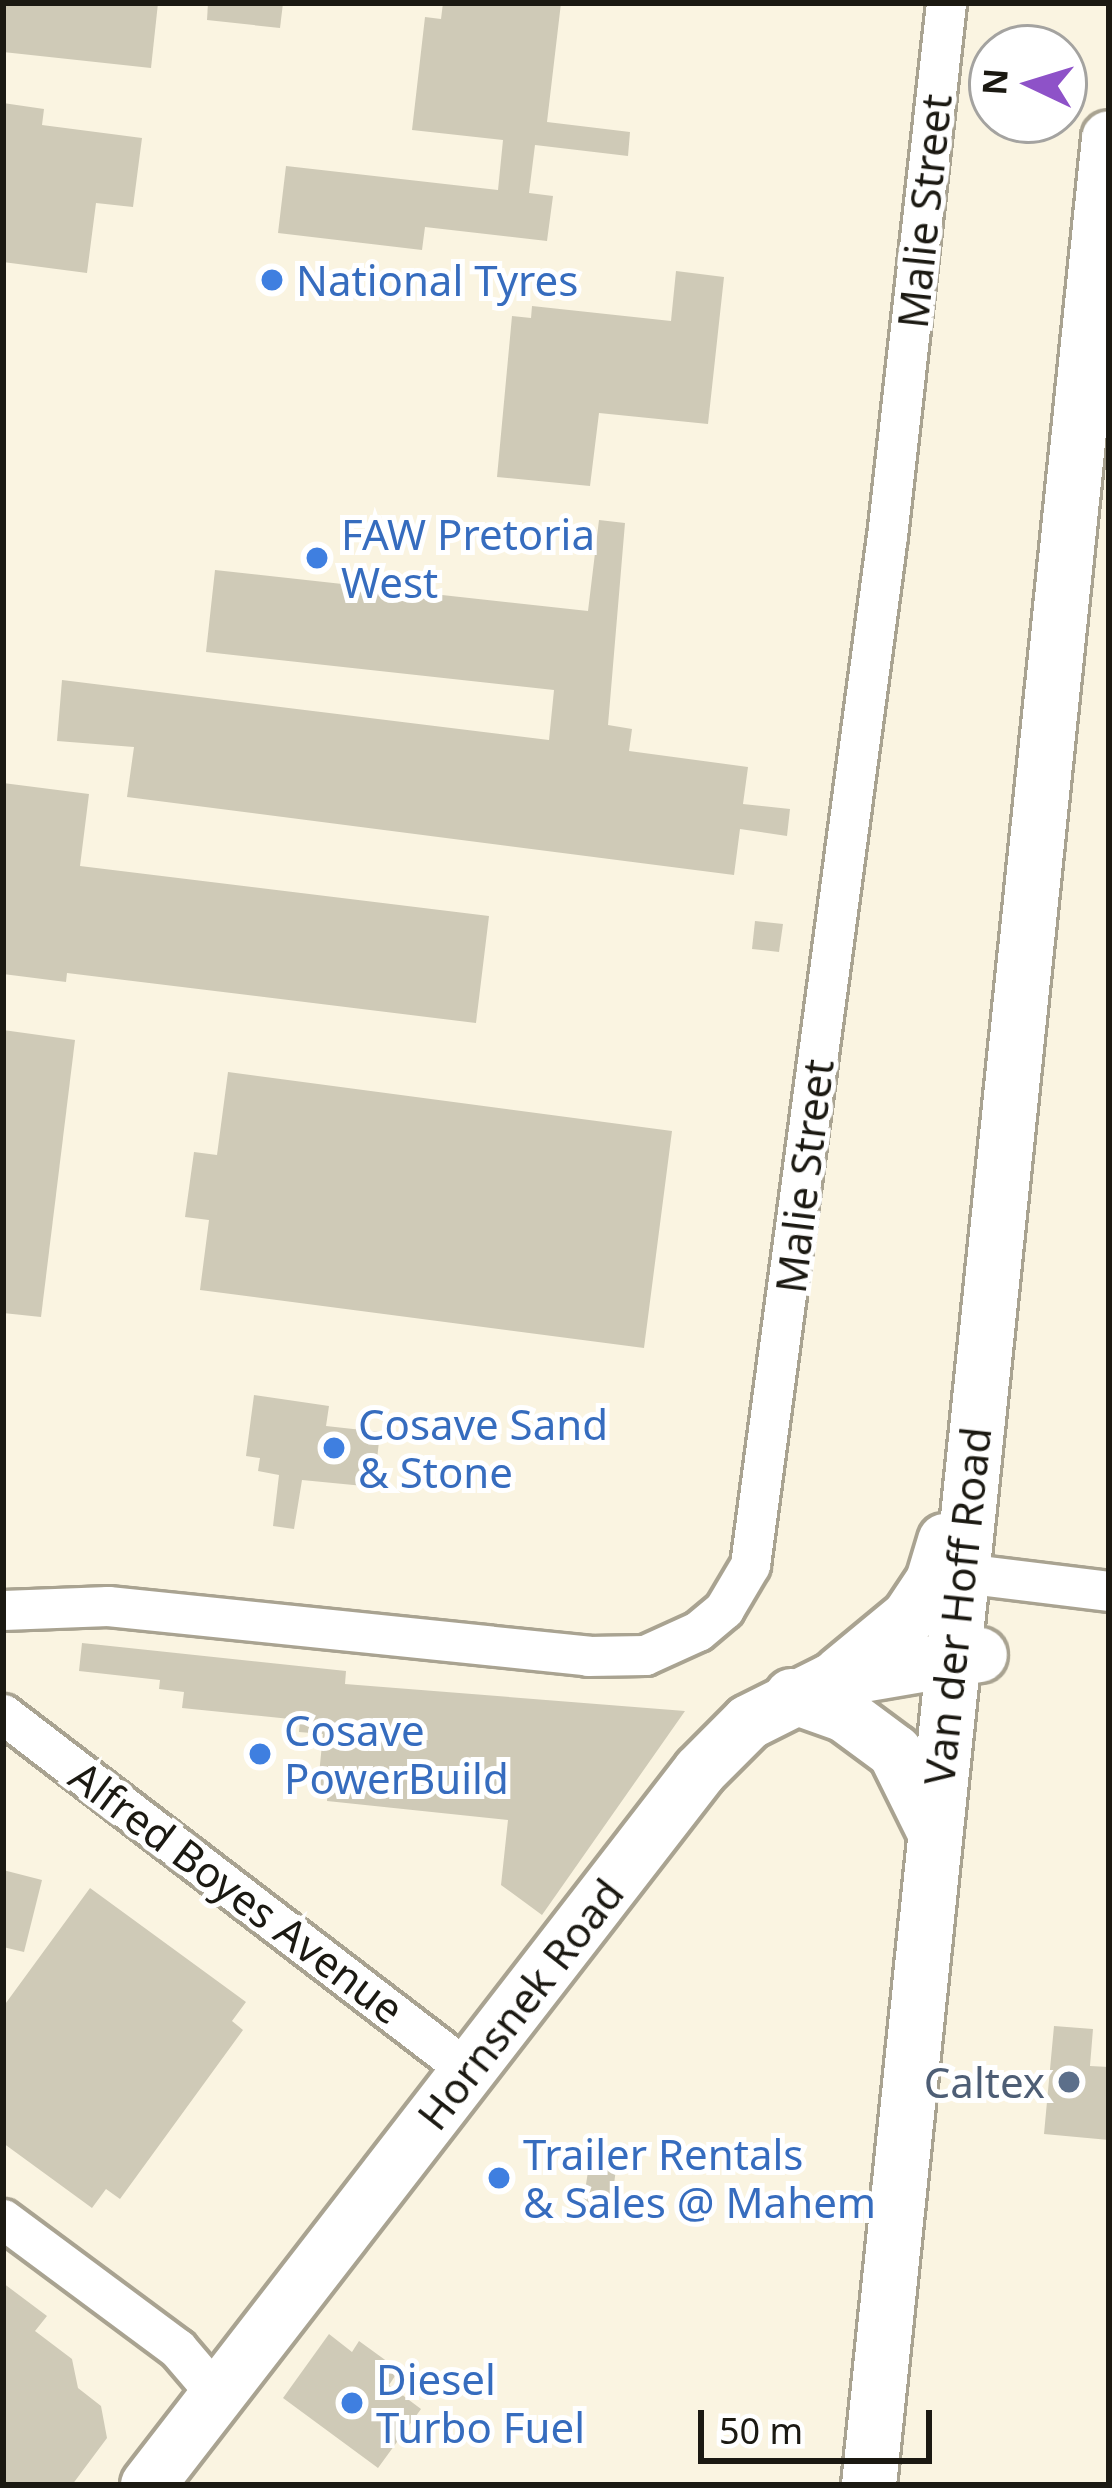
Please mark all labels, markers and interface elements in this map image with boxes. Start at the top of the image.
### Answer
north arrow [968,24,1088,144]
text: N [971,67,1018,97]
street label: Malie Street [887,91,961,331]
place label: National Tyres [296,255,578,305]
marker: National Tyres [259,267,285,293]
place label: FAW Pretoria West [341,509,595,608]
marker: FAW Pretoria West [304,545,330,571]
street label: Malie Street [765,1056,843,1296]
place label: Cosave Sand & Stone [358,1399,608,1498]
street label: Van der Hoff Road [913,1424,1001,1788]
marker: Cosave Sand & Stone [321,1435,347,1461]
place label: Cosave PowerBuild [284,1705,509,1804]
marker: Cosave PowerBuild [247,1741,273,1767]
street label: Alfred Boyes Avenue [60,1750,414,2034]
street label: Hornsnek Road [407,1869,633,2139]
place label: Caltex [924,2057,1045,2107]
marker: Caltex [1056,2069,1082,2095]
place label: Trailer Rentals & Sales @ Mahem [523,2129,876,2228]
marker: Trailer Rentals & Sales @ Mahem [486,2165,512,2191]
place label: Diesel Turbo Fuel [376,2354,585,2452]
scale bar [704,2386,938,2460]
marker: Diesel Turbo Fuel [339,2390,365,2416]
text: 50 m [719,2406,803,2455]

